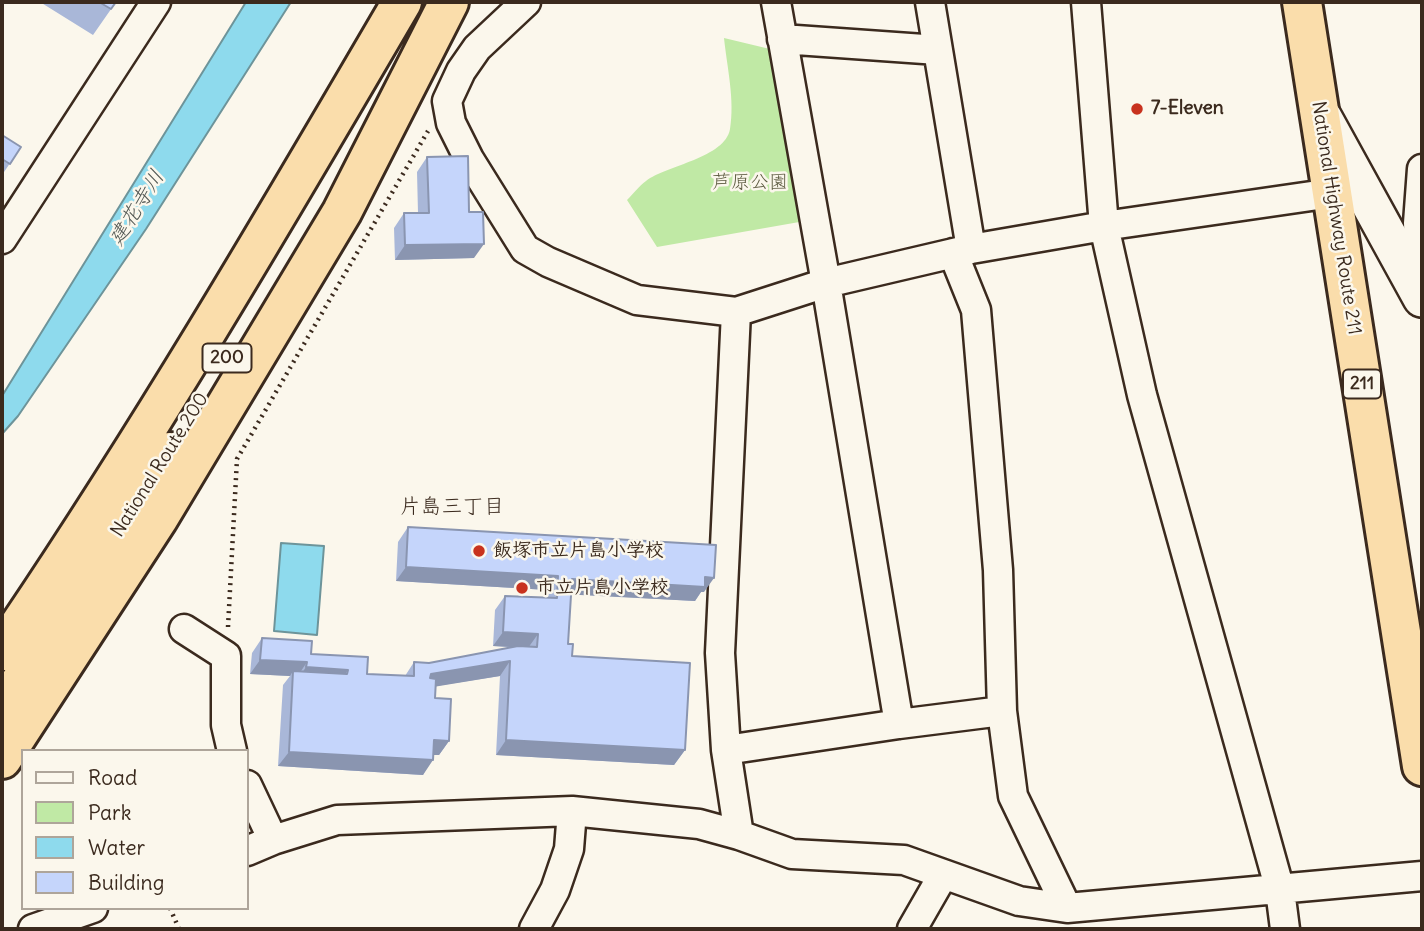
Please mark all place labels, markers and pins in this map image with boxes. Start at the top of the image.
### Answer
place label: 7-Eleven [1151,98,1224,120]
marker: 7-Eleven [1129,101,1145,117]
place label: 飯塚市立片島小学校 [493,540,664,562]
marker: 飯塚市立片島小学校 [471,543,487,559]
place label: 市立片島小学校 [536,577,669,599]
marker: 市立片島小学校 [514,580,530,596]

